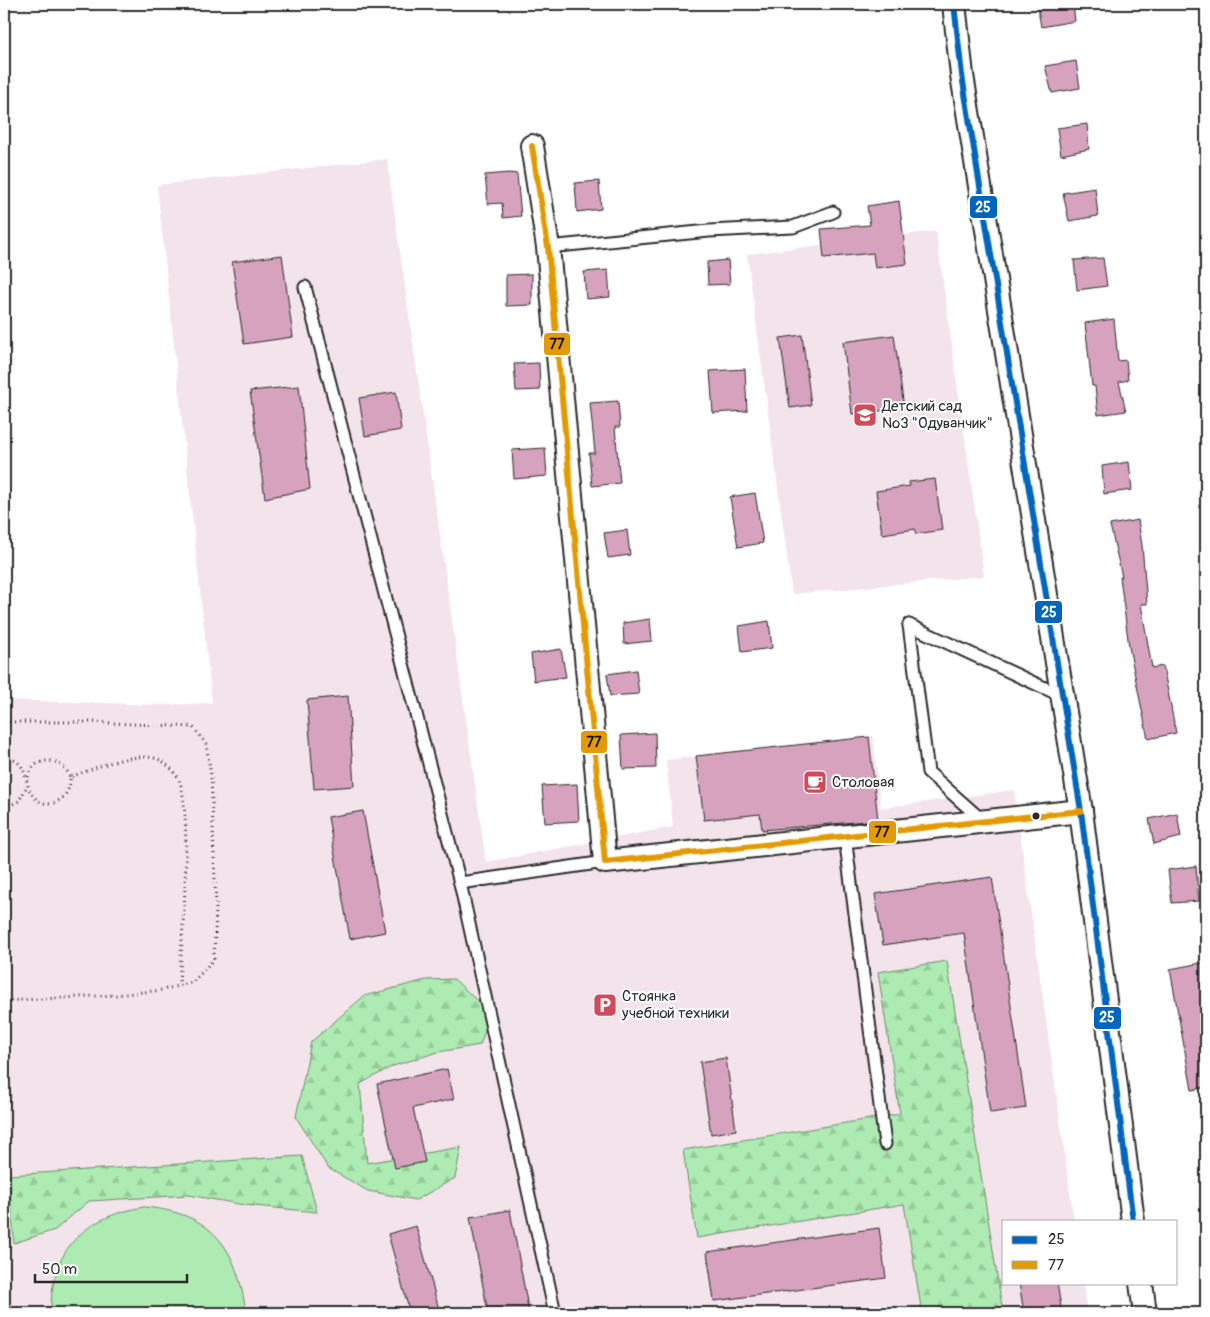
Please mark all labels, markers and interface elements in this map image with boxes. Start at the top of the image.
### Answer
line badge: 25 [969,195,998,219]
text: 25 [975,199,991,216]
line badge: 77 [543,332,571,356]
text: 77 [550,336,565,353]
place label: Детский сад №3 "Одуванчик" [881,397,993,433]
school or university icon: Детский сад №3 "Одуванчик" [852,402,878,428]
line badge: 25 [1034,600,1063,624]
text: 25 [1041,604,1057,621]
line badge: 77 [580,730,608,754]
text: 77 [587,734,602,751]
cafe icon: Столовая [802,769,828,795]
place label: Столовая [832,773,894,792]
unlabelled marker [1031,811,1041,821]
line badge: 77 [868,820,897,844]
text: 77 [875,824,890,841]
place label: Стоянка учебной техники [621,987,729,1023]
parking icon: Стоянка учебной техники [592,992,618,1018]
line badge: 25 [1093,1006,1122,1030]
text: 25 [1099,1009,1115,1026]
legend [1002,1220,1178,1284]
text: 25 [1048,1230,1065,1249]
scale bar [35,1252,188,1284]
text: 77 [1048,1256,1064,1275]
text: 50 m [42,1260,77,1279]

